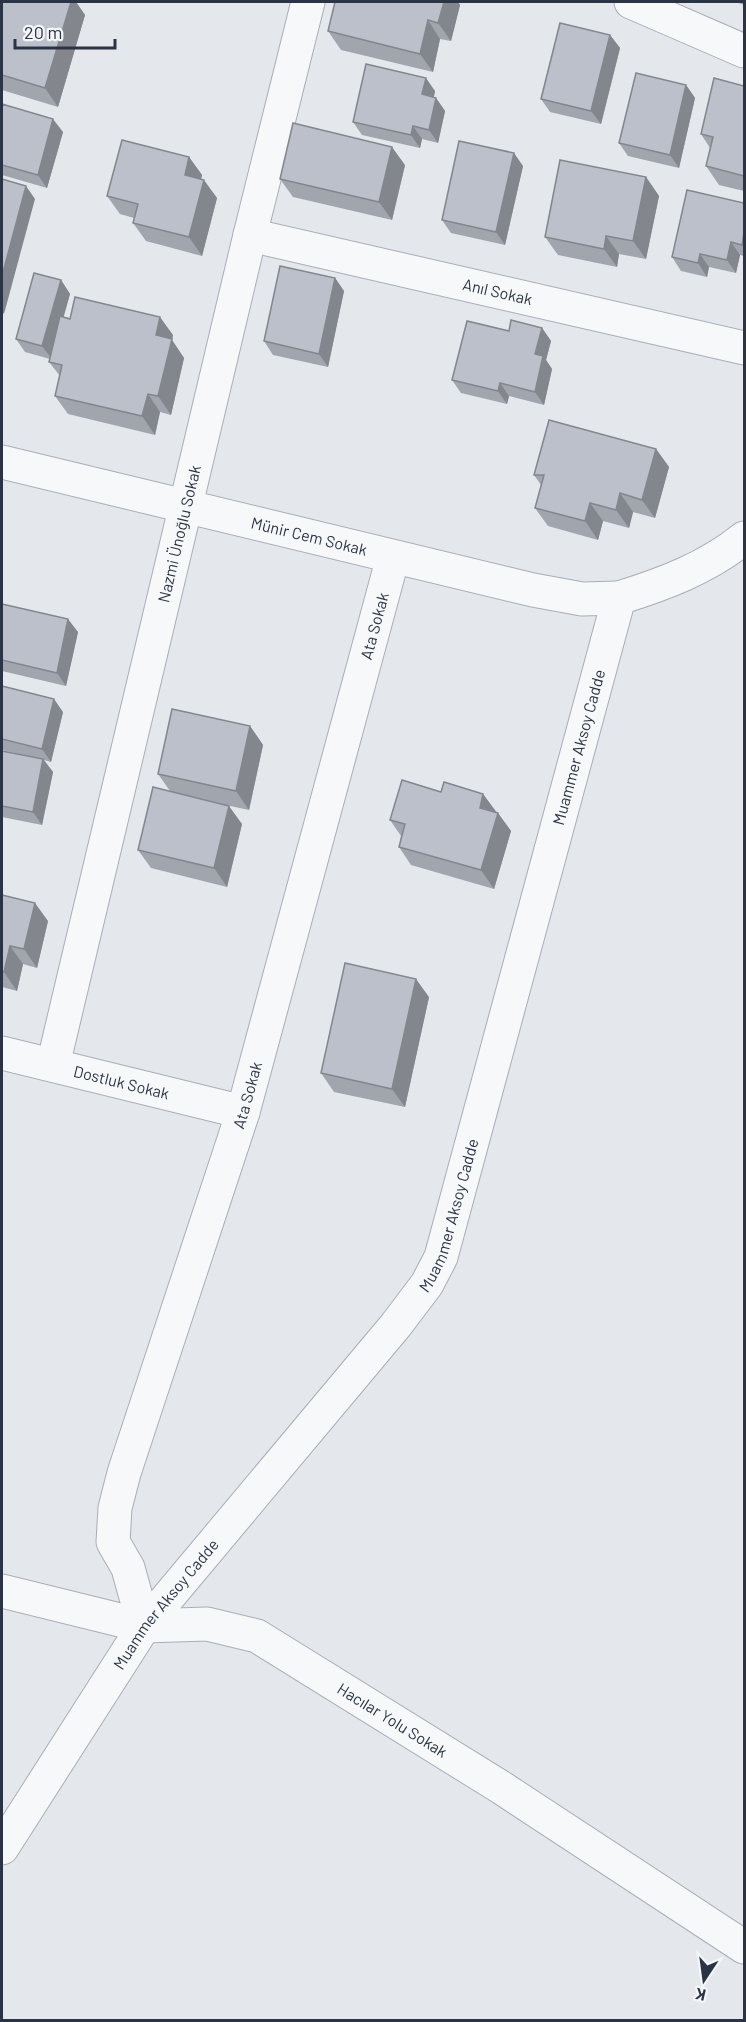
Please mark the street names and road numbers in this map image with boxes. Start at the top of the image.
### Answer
street label: Anıl Sokak [461,274,534,308]
street label: Nazmi Ünoğlu Sokak [153,463,204,604]
street label: Münir Cem Sokak [249,512,369,559]
street label: Ata Sokak [356,590,392,662]
street label: Muammer Aksoy Cadde [548,667,608,827]
street label: Ata Sokak [228,1059,265,1131]
street label: Dostluk Sokak [72,1061,171,1103]
street label: Muammer Aksoy Cadde [414,1136,482,1296]
street label: Muammer Aksoy Cadde [109,1535,222,1673]
street label: Hacılar Yolu Sokak [334,1678,451,1761]

